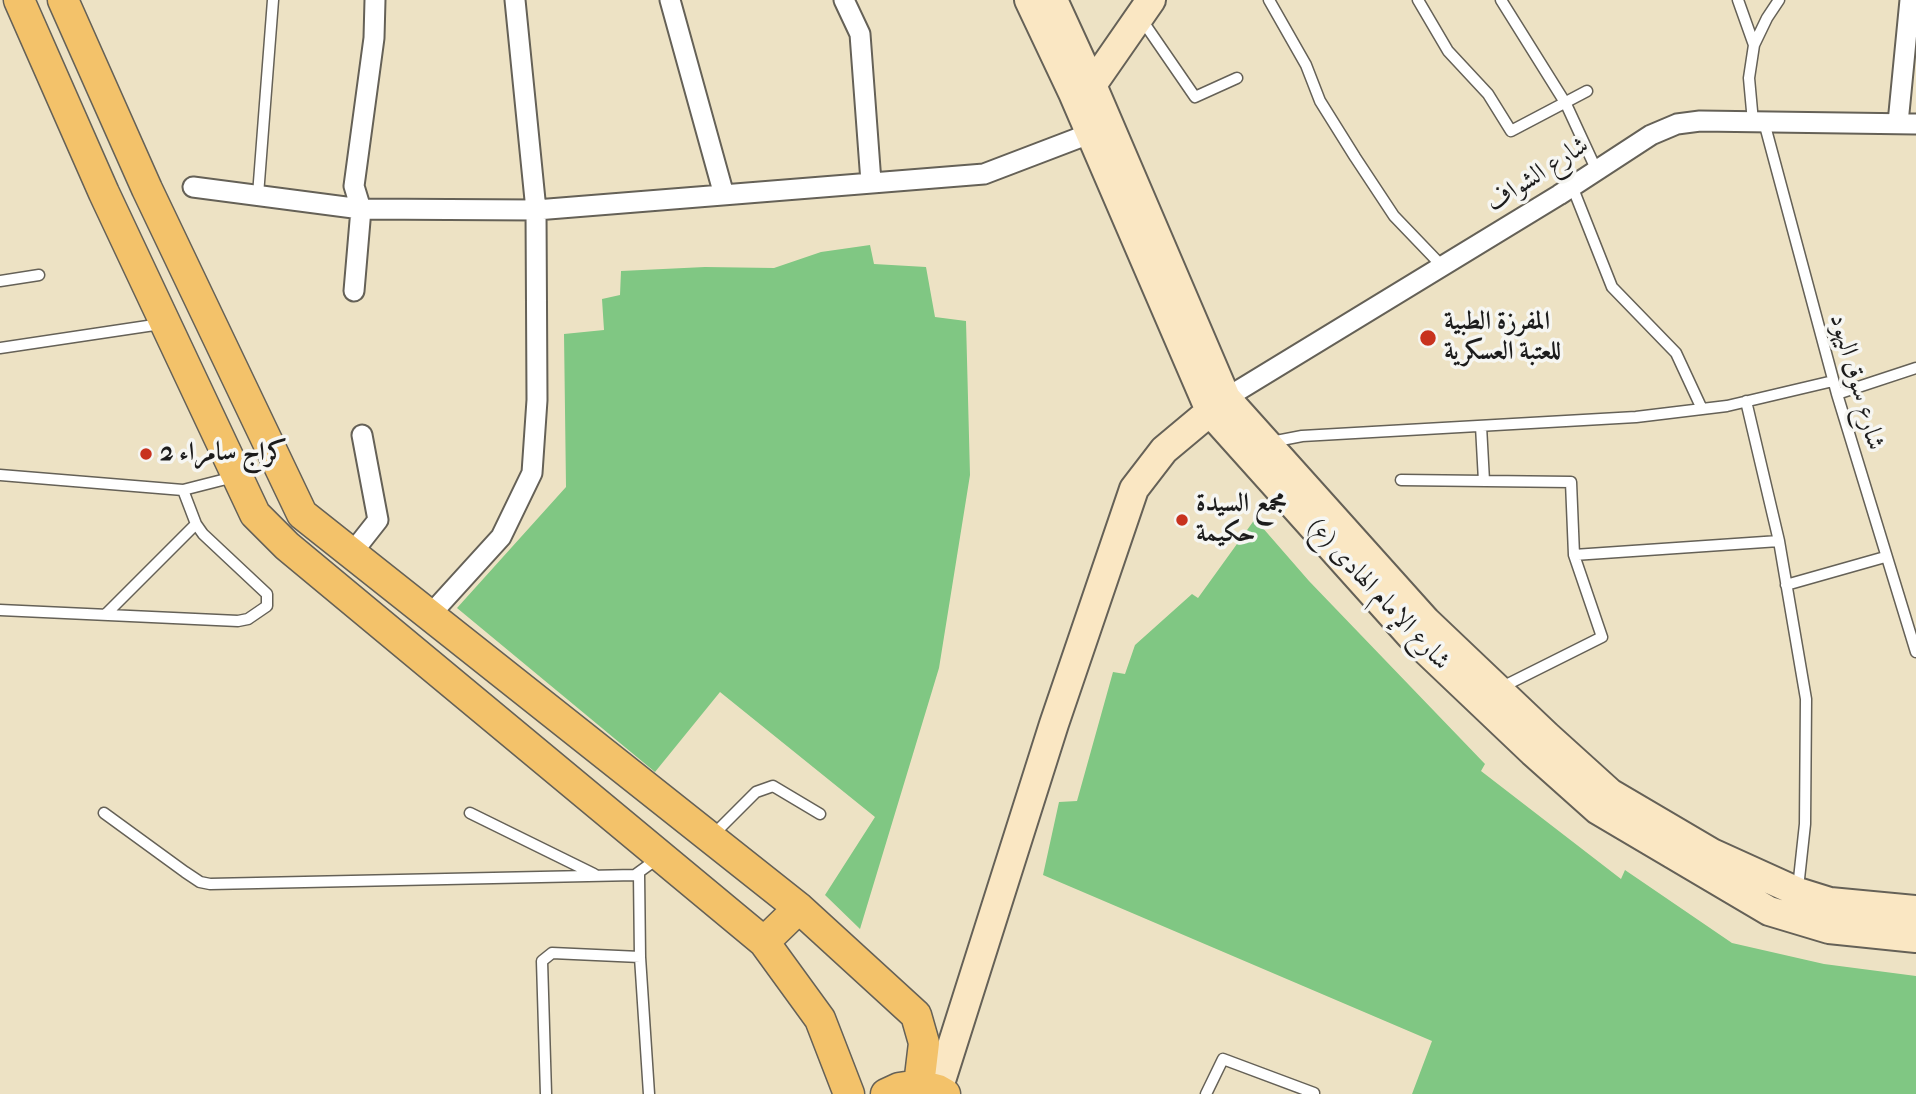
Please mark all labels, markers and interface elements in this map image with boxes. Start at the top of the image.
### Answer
street label: شارع الشواف [1481,130,1595,220]
place label: المفرزة الطبية للعتبة العسكرية [1444,307,1561,368]
street label: شارع سوق اليهود [1822,310,1890,454]
marker: المفرزة الطبية للعتبة العسكرية [1418,328,1438,348]
place label: كراج سامراء 2 [160,438,287,470]
marker: كراج سامراء 2 [138,446,154,462]
place label: مجمع السيدة حكيمة [1196,489,1287,550]
marker: مجمع السيدة حكيمة [1174,512,1190,528]
street label: شارع الإمام الهادی (ع) [1300,513,1456,677]

